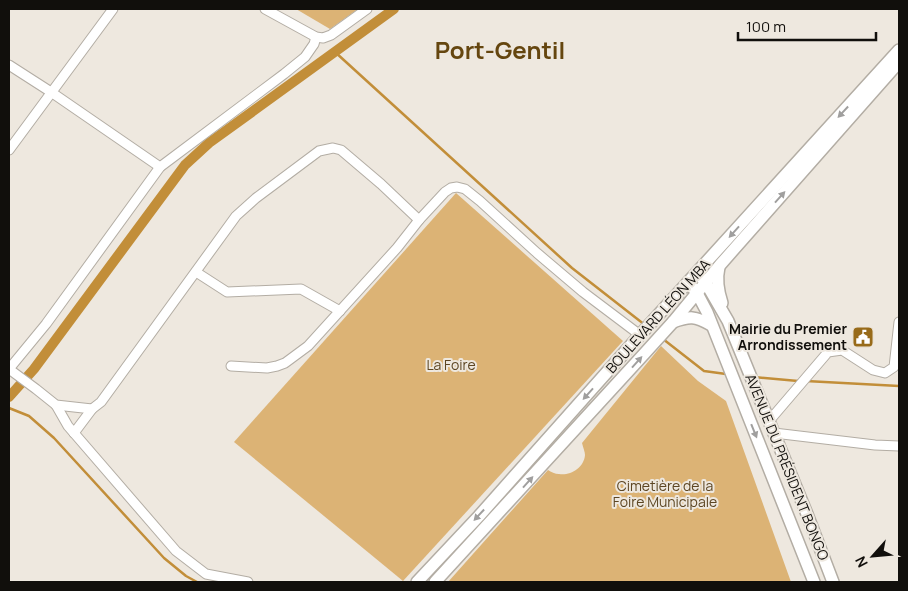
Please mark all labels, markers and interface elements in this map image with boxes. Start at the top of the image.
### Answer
scale bar [738,10,876,42]
text: 100 m [746,16,786,37]
district label: Port-Gentil [435,33,565,66]
one-way arrow [837,105,849,117]
one-way arrow [774,191,785,203]
one-way arrow [728,226,740,238]
street label: BOULEVARD LÉON MBA [601,254,714,377]
place label: Mairie du Premier Arrondissement [729,319,847,354]
public building icon: Mairie du Premier Arrondissement [851,325,875,349]
park label: La Foire [426,355,476,374]
one-way arrow [631,356,643,368]
street label: AVENUE DU PRÉSIDENT BONGO [741,371,834,563]
one-way arrow [582,388,594,400]
one-way arrow [750,424,758,439]
one-way arrow [522,476,534,488]
park label: Cimetière de la Foire Municipale [613,476,717,511]
one-way arrow [473,509,485,521]
north arrow [848,531,898,581]
text: N [850,553,872,571]

